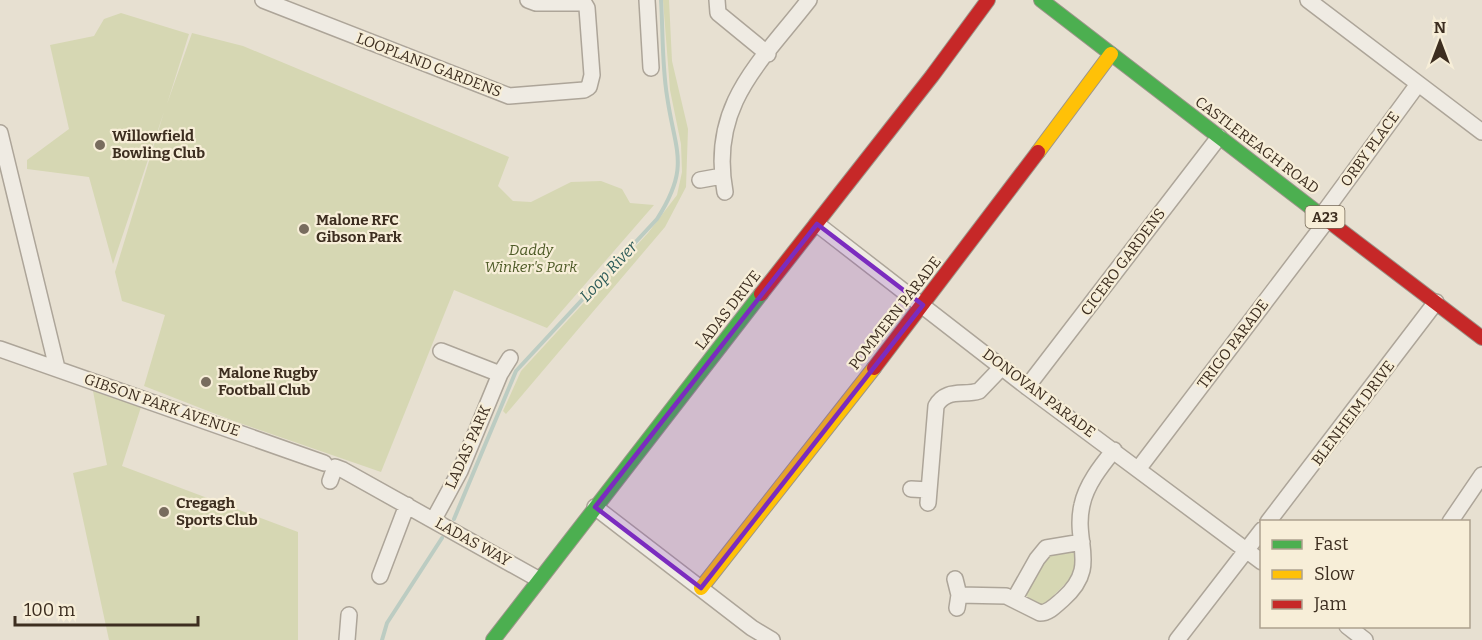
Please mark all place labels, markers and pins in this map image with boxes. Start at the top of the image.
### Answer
place label: Willowfield Bowling Club [112,127,205,162]
marker: Willowfield Bowling Club [93,138,107,152]
place label: Malone RFC Gibson Park [316,211,402,246]
marker: Malone RFC Gibson Park [297,222,311,236]
place label: Malone Rugby Football Club [218,364,319,399]
marker: Malone Rugby Football Club [199,375,213,389]
place label: Cregagh Sports Club [176,494,258,529]
marker: Cregagh Sports Club [157,505,171,519]

